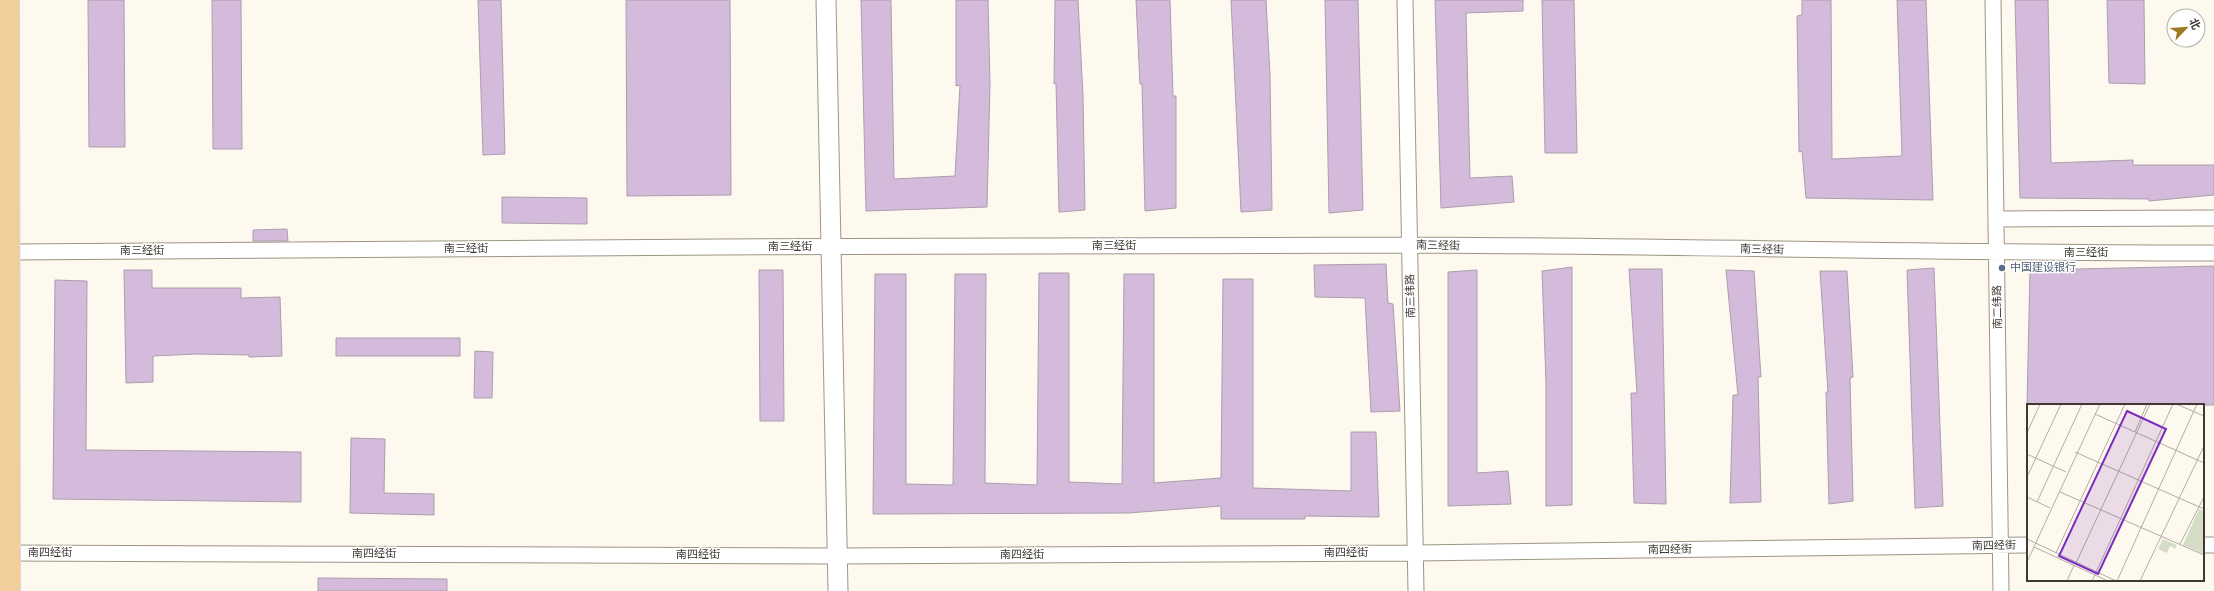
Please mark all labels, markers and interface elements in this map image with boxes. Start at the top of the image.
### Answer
north arrow [2166,8,2206,48]
text: 北 [2185,16,2203,32]
street label: 南三经街 [1092,239,1136,253]
street label: 南三经街 [1416,239,1460,253]
street label: 南三经街 [768,240,812,254]
street label: 南三经街 [444,242,488,256]
street label: 南三经街 [1740,243,1784,257]
street label: 南三经街 [120,244,164,258]
street label: 南三经街 [2064,246,2108,260]
place label: 中国建设银行 [2010,261,2076,275]
marker: 中国建设银行 [1997,263,2007,273]
street label: 南三纬路 [1404,274,1418,318]
street label: 南二纬路 [1991,285,2005,329]
inset map [2027,404,2204,581]
street label: 南四经街 [1972,539,2016,553]
street label: 南四经街 [1648,543,1692,557]
street label: 南四经街 [28,546,72,560]
street label: 南四经街 [1324,546,1368,560]
street label: 南四经街 [352,547,396,561]
street label: 南四经街 [676,548,720,562]
street label: 南四经街 [1000,548,1044,562]

